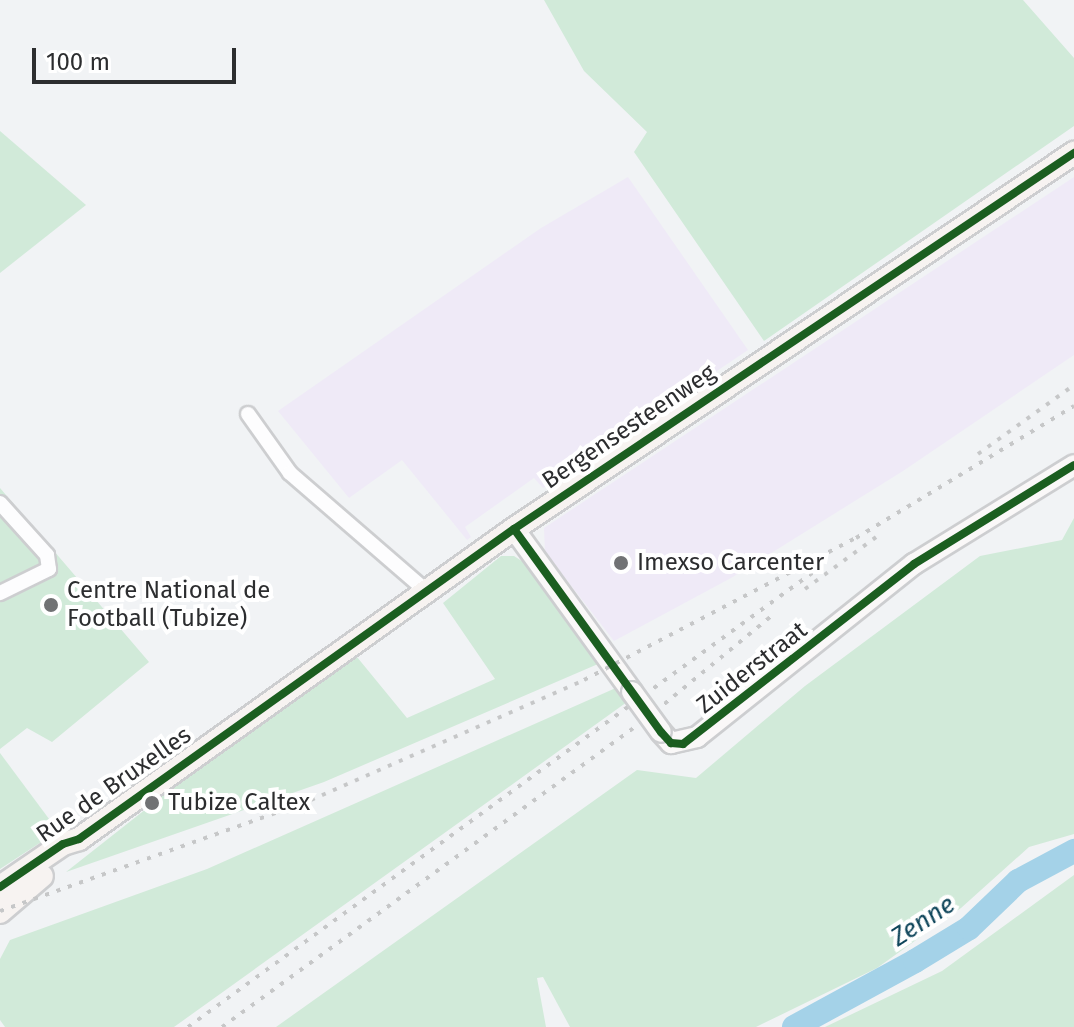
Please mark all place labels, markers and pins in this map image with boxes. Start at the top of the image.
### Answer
place label: Imexso Carcenter [637,549,824,577]
marker: Imexso Carcenter [612,554,630,572]
place label: Centre National de Football (Tubize) [67,577,270,633]
marker: Centre National de Football (Tubize) [42,596,60,614]
place label: Tubize Caltex [168,789,310,817]
marker: Tubize Caltex [143,794,161,812]

